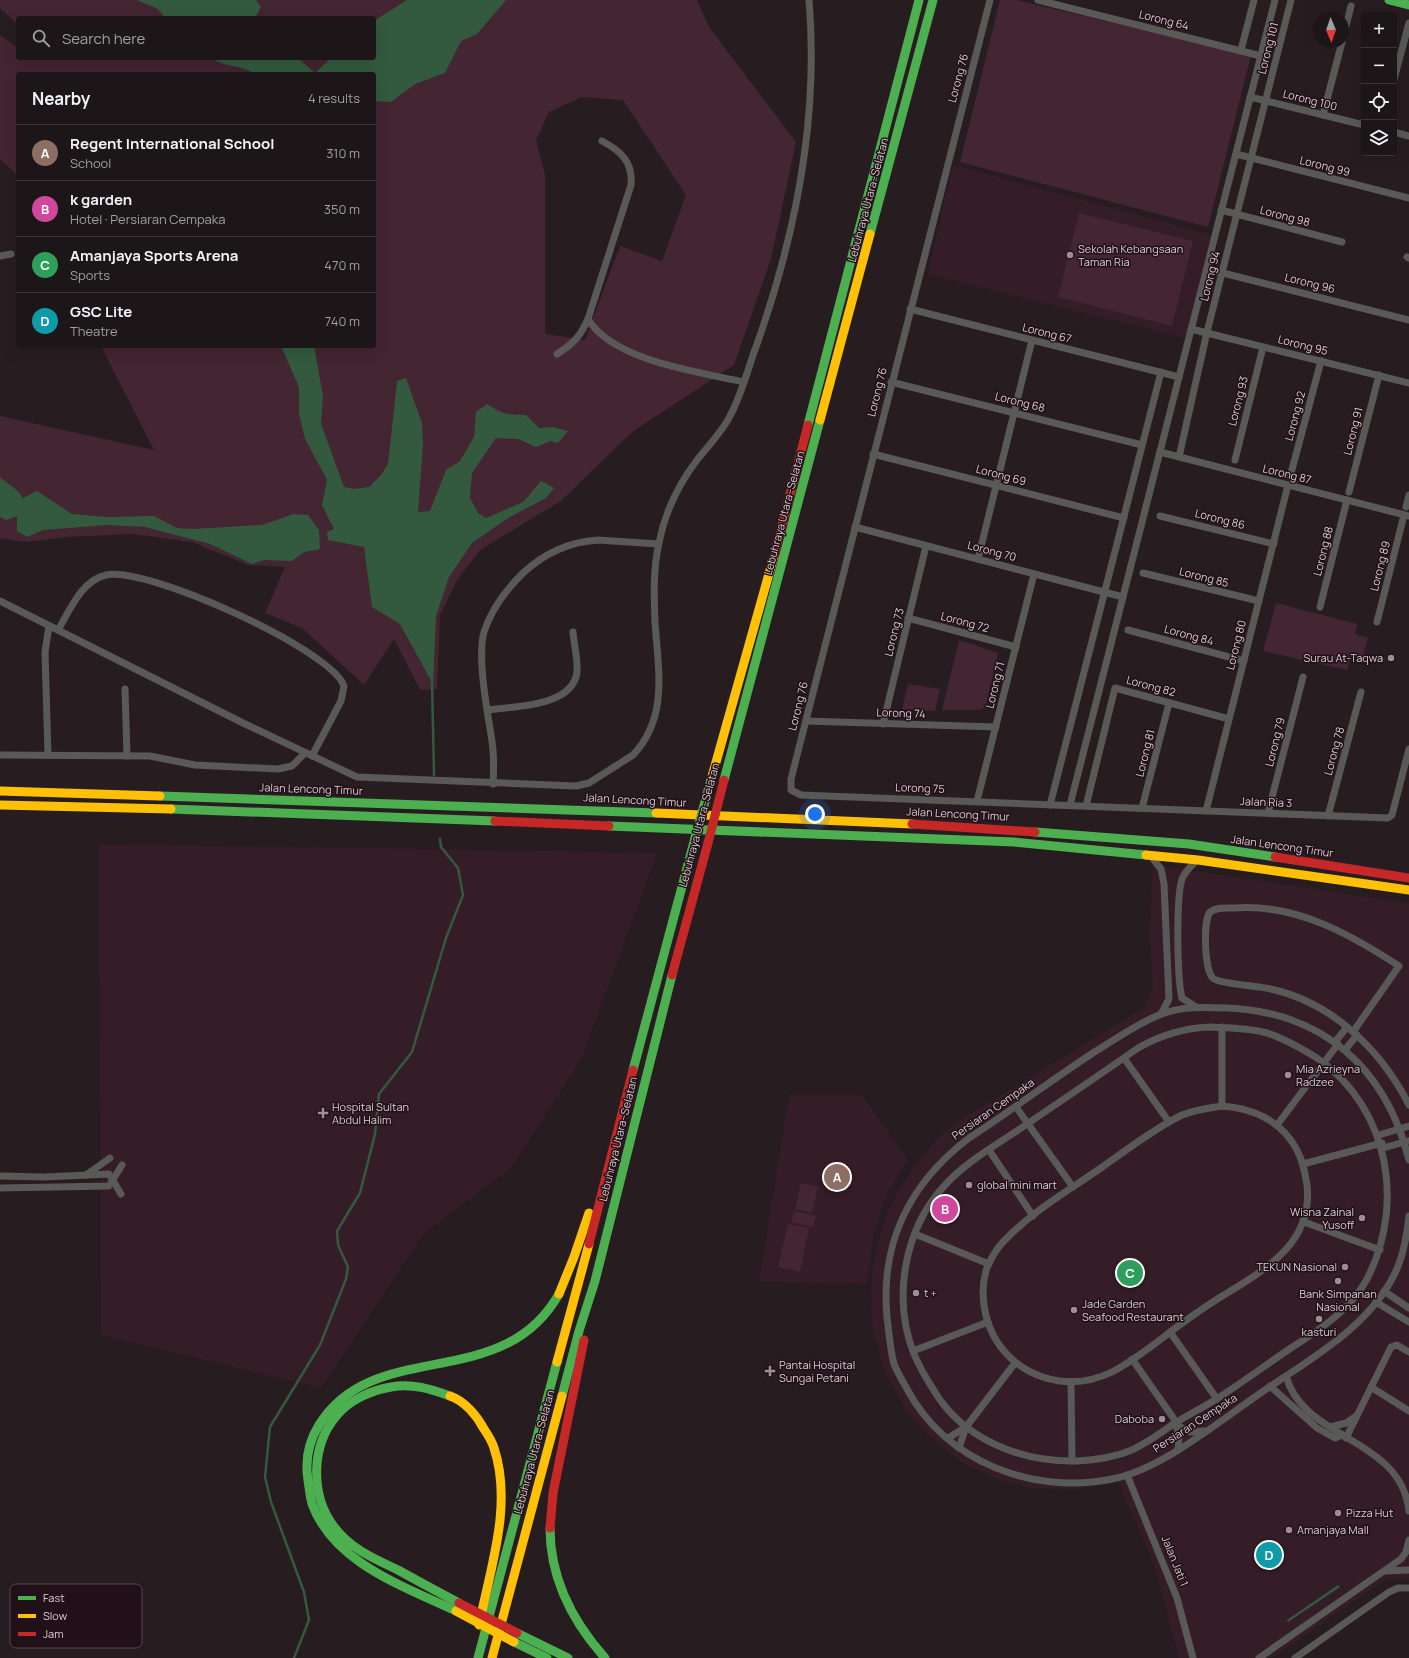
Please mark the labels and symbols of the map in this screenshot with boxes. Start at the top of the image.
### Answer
street label: Lorong 64 [1138,6,1191,33]
north arrow [1313,12,1349,48]
street label: Lorong 101 [1254,20,1281,75]
street label: Lorong 76 [944,52,971,104]
street label: Lorong 100 [1281,86,1339,113]
street label: Lebuhraya Utara–Selatan [844,136,891,264]
street label: Lorong 99 [1298,152,1352,179]
street label: Lorong 98 [1259,202,1312,229]
place label: Sekolah Kebangsaan Taman Ria [1078,241,1183,269]
street label: Lorong 94 [1196,249,1223,302]
marker: Sekolah Kebangsaan Taman Ria [1065,250,1075,260]
street label: Lorong 96 [1283,269,1337,296]
street label: Lorong 67 [1021,319,1073,346]
street label: Lorong 95 [1277,331,1330,358]
street label: Lorong 76 [863,366,890,418]
street label: Lorong 93 [1224,374,1251,427]
street label: Lorong 68 [994,388,1047,415]
street label: Lorong 92 [1281,389,1308,442]
street label: Lorong 91 [1339,405,1366,456]
street label: Lebuhraya Utara–Selatan [760,449,807,577]
street label: Lorong 87 [1261,460,1313,487]
street label: Lorong 69 [974,461,1028,488]
street label: Lorong 86 [1194,505,1247,532]
street label: Lorong 88 [1309,525,1336,577]
street label: Lorong 70 [966,537,1018,564]
street label: Lorong 89 [1366,539,1393,592]
street label: Lorong 85 [1178,563,1230,590]
street label: Lorong 73 [880,606,907,658]
street label: Lorong 72 [939,608,991,635]
street label: Lorong 80 [1222,618,1249,671]
street label: Lorong 84 [1163,621,1216,648]
place label: Surau At-Taqwa [1304,650,1383,665]
marker: Surau At-Taqwa [1386,653,1396,663]
street label: Lorong 71 [981,660,1008,710]
street label: Lorong 82 [1125,672,1177,699]
street label: Lorong 76 [784,680,811,732]
street label: Lorong 74 [876,704,926,721]
street label: Lorong 79 [1261,716,1288,768]
street label: Lorong 78 [1320,725,1347,777]
street label: Lorong 81 [1131,728,1158,778]
street label: Lebuhraya Utara–Selatan [675,761,722,889]
street label: Jalan Lencong Timur [259,779,363,798]
street label: Lorong 75 [895,779,945,796]
street label: Jalan Lencong Timur [583,789,687,810]
street label: Jalan Ria 3 [1240,793,1293,810]
street label: Jalan Lencong Timur [906,803,1010,824]
your location [805,804,825,824]
street label: Jalan Lencong Timur [1230,831,1334,860]
place label: Mia Azrieyna Radzee [1296,1061,1360,1089]
marker: Mia Azrieyna Radzee [1283,1070,1293,1080]
street label: Persiaran Cempaka [948,1074,1037,1143]
street label: Lebuhraya Utara–Selatan [595,1075,640,1203]
place label: Hospital Sultan Abdul Halim [332,1099,409,1127]
marker: Hospital Sultan Abdul Halim [317,1107,329,1119]
pin: A [824,1162,850,1192]
place label: global mini mart [977,1177,1057,1192]
marker: global mini mart [964,1180,974,1190]
pin: B [932,1194,958,1224]
place label: Wisna Zainal Yusoff [1290,1204,1355,1232]
marker: Wisna Zainal Yusoff [1357,1213,1367,1223]
pin: C [1117,1258,1143,1288]
place label: TEKUN Nasional [1256,1259,1337,1274]
marker: TEKUN Nasional [1340,1262,1350,1272]
marker: Bank Simpanan Nasional [1333,1276,1343,1286]
place label: t + [924,1285,937,1300]
place label: Bank Simpanan Nasional [1299,1286,1377,1314]
marker: t + [911,1288,921,1298]
place label: Jade Garden Seafood Restaurant [1082,1296,1184,1324]
marker: Jade Garden Seafood Restaurant [1069,1305,1079,1315]
marker: kasturi [1314,1314,1324,1324]
place label: kasturi [1302,1324,1336,1339]
place label: Pantai Hospital Sungai Petani [779,1357,855,1385]
marker: Pantai Hospital Sungai Petani [764,1365,776,1377]
street label: Lebuhraya Utara–Selatan [510,1388,557,1516]
street label: Persiaran Cempaka [1150,1390,1240,1455]
place label: Daboba [1115,1411,1154,1426]
marker: Daboba [1157,1414,1167,1424]
place label: Pizza Hut [1346,1505,1393,1520]
marker: Pizza Hut [1333,1508,1343,1518]
place label: Amanjaya Mall [1297,1522,1369,1537]
marker: Amanjaya Mall [1284,1525,1294,1535]
street label: Jalan Jati 1 [1159,1533,1192,1588]
pin: D [1256,1540,1282,1570]
legend [10,1584,142,1648]
text: Fast [43,1590,65,1605]
text: Slow [43,1608,68,1623]
text: Jam [43,1626,64,1641]

